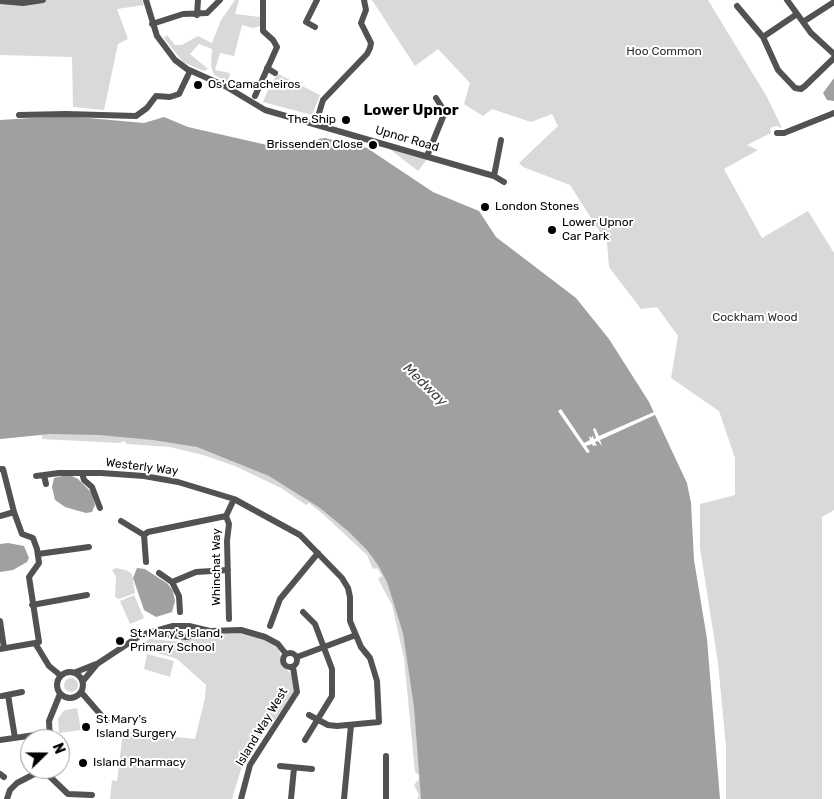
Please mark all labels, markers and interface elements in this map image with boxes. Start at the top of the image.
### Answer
park label: Hoo Common [626,45,702,59]
place label: Os' Camacheiros [208,78,300,92]
marker: Os' Camacheiros [192,79,204,91]
district label: Lower Upnor [363,102,459,120]
place label: The Ship [287,113,336,127]
marker: The Ship [340,114,352,126]
street label: Upnor Road [373,123,441,155]
place label: Brissenden Close [267,138,363,152]
marker: Brissenden Close [367,139,379,151]
place label: London Stones [495,200,579,214]
marker: London Stones [479,201,491,213]
place label: Lower Upnor Car Park [562,216,633,244]
marker: Lower Upnor Car Park [546,224,558,236]
park label: Cockham Wood [712,311,798,325]
water label: Medway [400,360,450,410]
street label: Westerly Way [105,455,179,479]
street label: Whinchat Way [210,528,224,606]
place label: St. Mary's Island, Primary School [130,627,223,655]
marker: St. Mary's Island, Primary School [114,635,126,647]
street label: Island Way West [233,685,291,769]
place label: St Mary's Island Surgery [96,713,176,741]
marker: St Mary's Island Surgery [80,721,92,733]
north arrow [20,729,70,779]
text: N [49,741,68,756]
place label: Island Pharmacy [93,756,186,770]
marker: Island Pharmacy [77,757,89,769]

